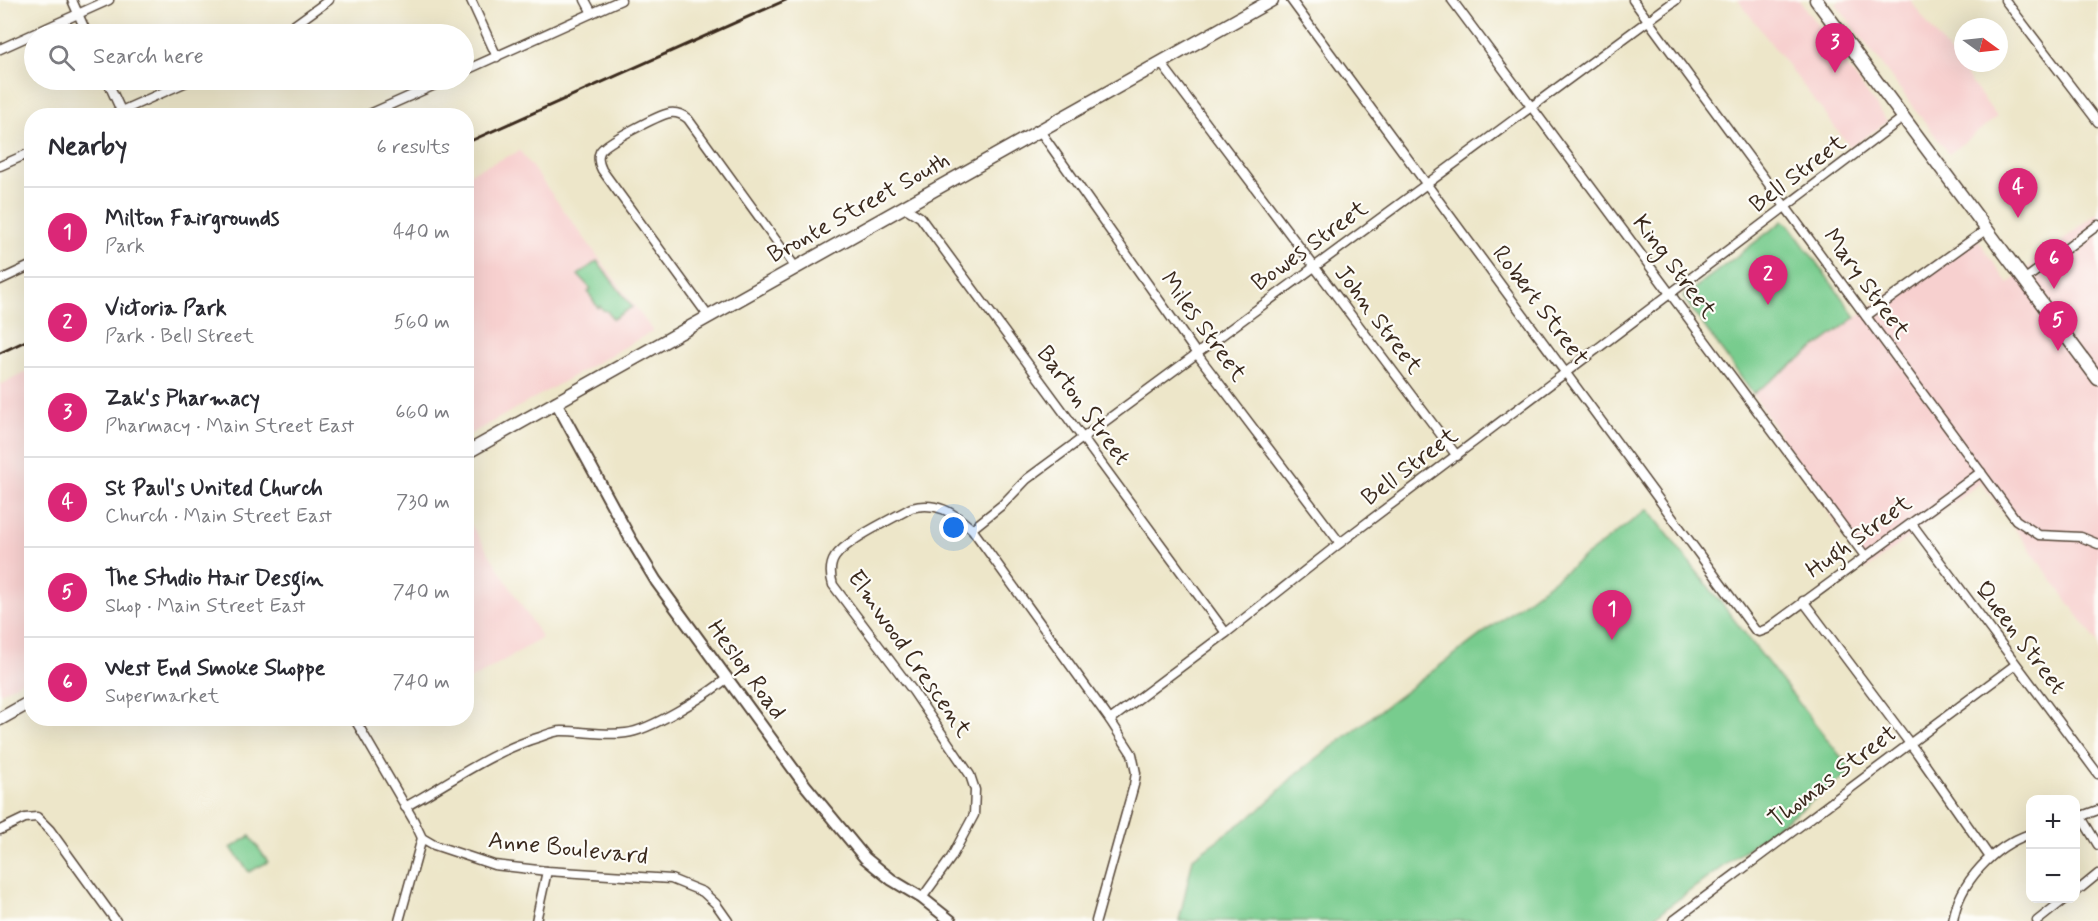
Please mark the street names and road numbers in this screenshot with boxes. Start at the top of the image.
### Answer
street label: Bell Street [1744,128,1852,220]
street label: Bronte Street South [762,145,956,271]
street label: Bowes Street [1246,193,1374,299]
street label: King Street [1623,209,1723,327]
street label: Mary Street [1815,222,1917,346]
street label: Robert Street [1485,240,1595,372]
street label: John Street [1327,259,1429,381]
street label: Miles Street [1153,266,1253,388]
street label: Barton Street [1029,340,1137,472]
street label: Bell Street [1356,421,1464,513]
street label: Hugh Street [1800,488,1920,588]
street label: Elmwood Crescent [840,564,978,744]
street label: Queen Street [1967,575,2073,701]
street label: Heslop Road [699,614,793,726]
street label: Thomas Street [1762,718,1904,836]
street label: Anne Boulevard [487,825,649,873]

